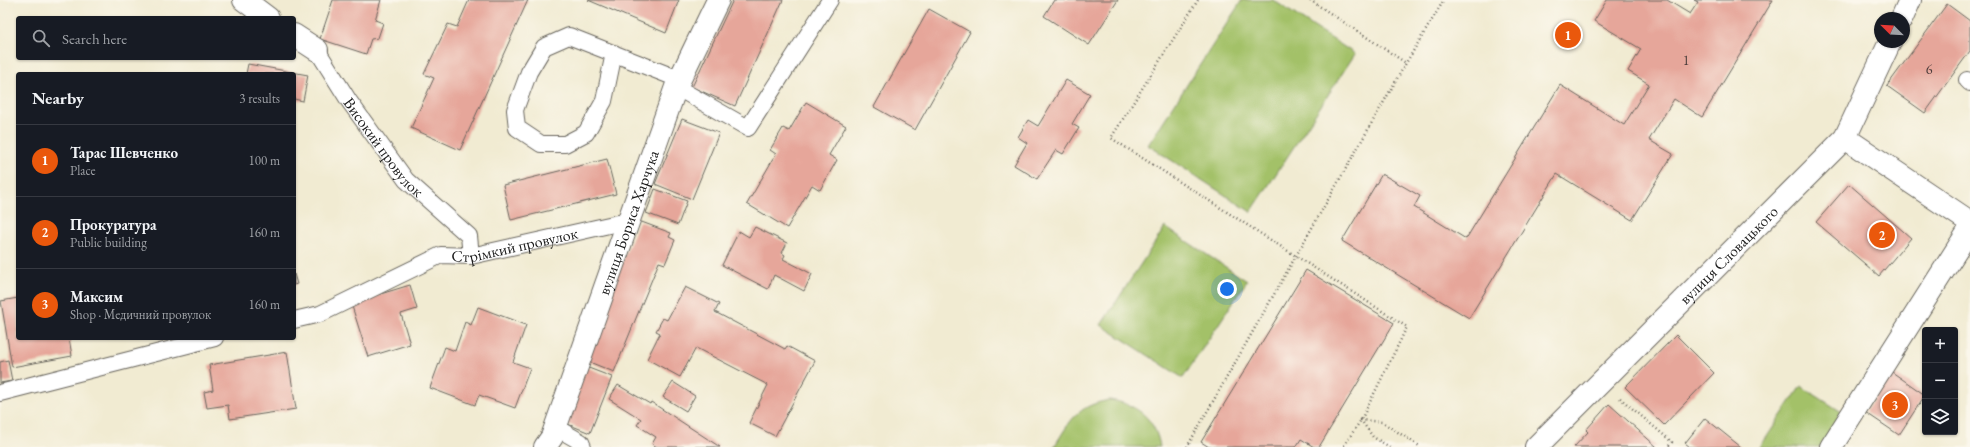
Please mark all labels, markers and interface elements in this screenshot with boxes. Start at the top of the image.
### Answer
north arrow [1874,12,1910,48]
search box [16,16,296,60]
pin: 1 [1555,20,1581,50]
icon: search [30,27,52,49]
text: Search here [62,29,127,48]
house number: 1 [1683,51,1689,69]
house number: 6 [1926,60,1933,78]
text: Nearby [32,87,84,109]
text: 3 results [239,90,280,107]
street label: Високий провулок [339,93,429,202]
text: Тарас Шевченко [70,143,178,162]
street label: вулиця Бориса Харчука [593,147,664,297]
text: 1 [42,152,48,169]
text: 100 m [249,152,280,169]
text: Place [70,162,96,179]
street label: вулиця Словацького [1674,201,1782,309]
text: Прокуратура [70,215,157,234]
pin: 2 [1869,220,1895,250]
street label: Стрімкий провулок [451,222,580,267]
text: 2 [42,224,48,241]
text: 160 m [249,224,280,241]
text: Public building [70,234,147,251]
your location [1217,279,1237,299]
text: Максим [70,287,123,306]
text: 3 [42,296,48,313]
text: 160 m [249,296,280,313]
text: Shop · Медичний провулок [70,306,211,323]
map controls [1922,327,1958,435]
button: + [1922,327,1958,363]
button: − [1922,363,1958,399]
pin: 3 [1882,390,1908,420]
button: layers [1922,399,1958,435]

